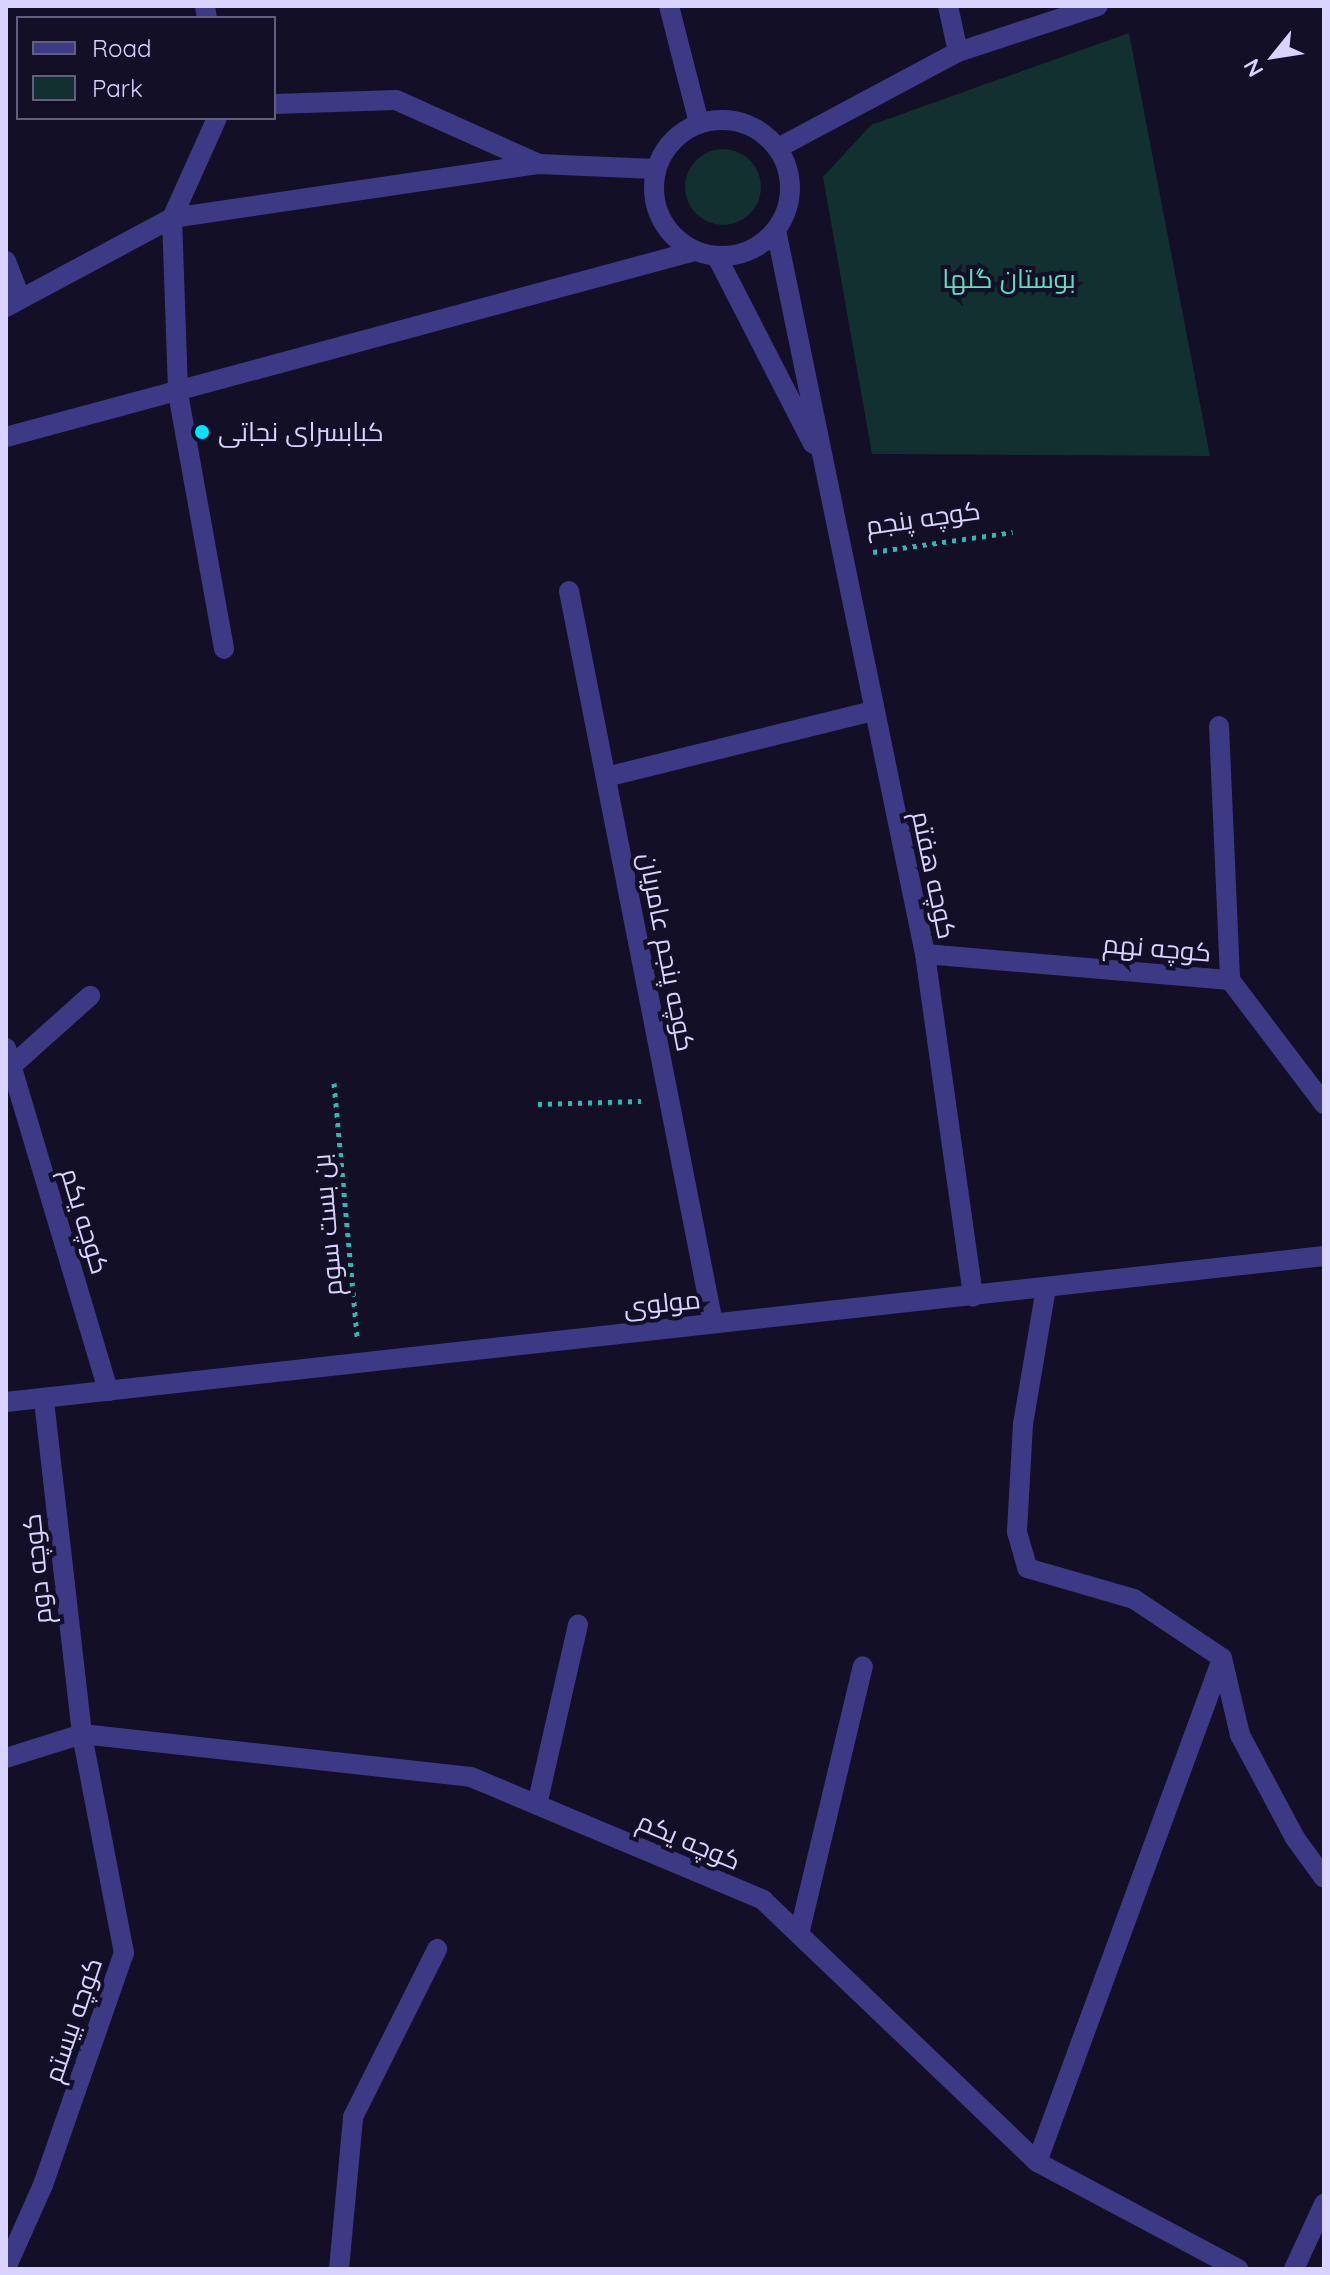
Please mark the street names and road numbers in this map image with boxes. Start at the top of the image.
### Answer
street label: کوچه پنجم [864,495,982,541]
street label: کوچه هفتم [905,808,963,942]
street label: کوچه پنجم عامریان [632,850,702,1054]
street label: کوچه نهم [1101,928,1213,968]
street label: بن بست سوم [305,1153,349,1297]
street label: کوچه یکم [54,1164,116,1278]
street label: مولوی [622,1283,702,1323]
street label: کوچه دوم [16,1512,58,1626]
street label: کوچه یکم [633,1805,745,1877]
street label: کوچه بیستم [37,1954,109,2086]

